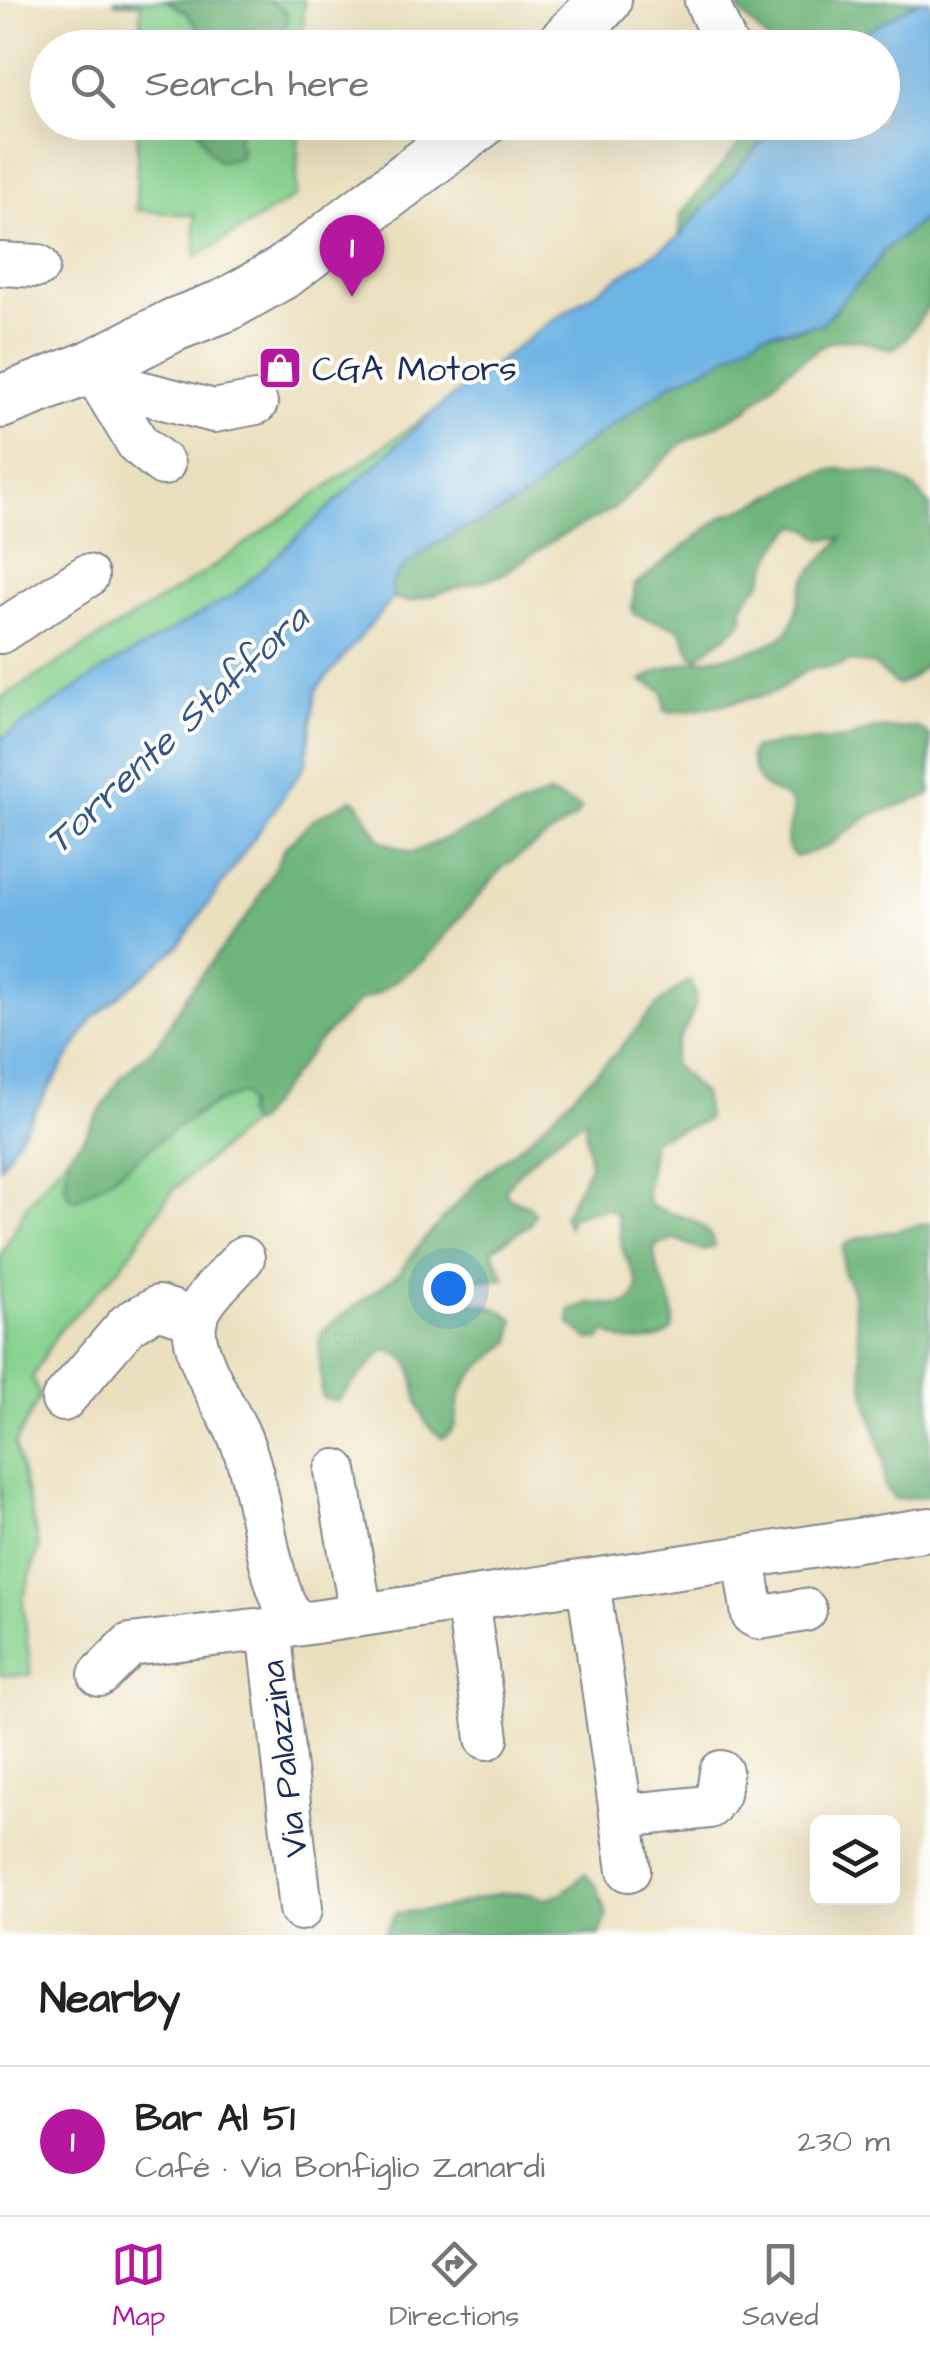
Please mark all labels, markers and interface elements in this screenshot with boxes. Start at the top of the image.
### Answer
search box [30,30,900,140]
icon: search [65,58,120,113]
text: Search here [145,59,369,111]
pin: 1 [320,214,384,297]
shop icon: CGA Motors [257,345,303,391]
place label: CGA Motors [312,345,517,394]
water label: Torrente Staffora [34,593,322,867]
your location [423,1263,474,1314]
street label: Via Palazzina [248,1657,321,1860]
map controls [810,1815,900,1905]
button: layers [810,1815,900,1905]
text: Nearby [40,1971,180,2029]
text: Bar Al 51 [135,2093,295,2145]
text: 1 [70,2119,75,2164]
text: 230 m [798,2119,890,2164]
text: Café · Via Bonfiglio Zanardi [135,2145,545,2190]
tab: Map [111,2237,166,2336]
tab: Directions [389,2237,519,2336]
tab: Saved [742,2237,819,2336]

